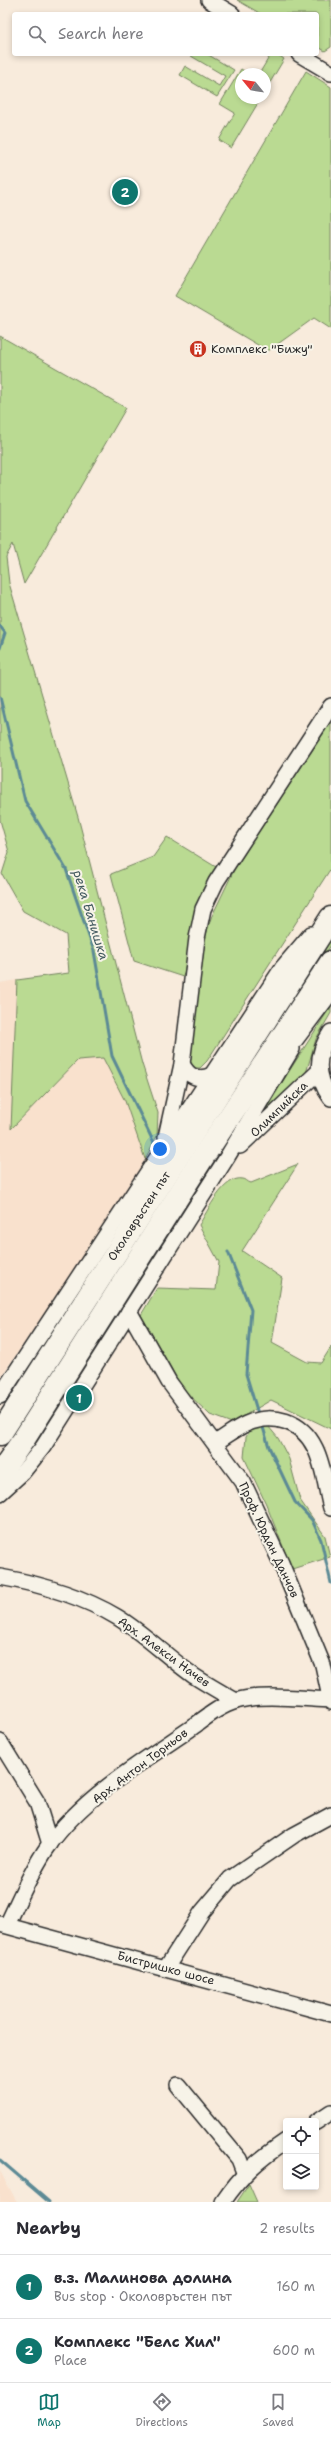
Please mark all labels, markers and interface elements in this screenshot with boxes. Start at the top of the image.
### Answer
search box [12,12,319,56]
icon: search [26,23,48,45]
text: Search here [58,24,144,44]
north arrow [235,68,271,104]
pin: 2 [112,177,138,207]
building icon: Комплекс "Бижу" [188,339,208,359]
place label: Комплекс "Бижу" [211,341,313,357]
water label: река Банишка [69,867,113,962]
street label: Олимпийска [247,1077,312,1141]
your location [150,1139,170,1159]
street label: Околовръстен път [104,1167,175,1264]
pin: 1 [66,1383,92,1413]
street label: Проф. Юрдан Данчов [235,1480,303,1600]
street label: Арх. Алекси Начев [115,1613,213,1691]
street label: Арх. Антон Торньов [89,1725,191,1807]
street label: Бистришко шосе [116,1947,217,1989]
map controls [283,2118,319,2190]
button: locate [283,2118,319,2154]
button: layers [283,2154,319,2190]
text: Nearby [16,2217,81,2239]
text: 2 results [259,2220,315,2237]
text: в.з. Малинова долина [54,2268,232,2288]
text: 1 [26,2278,32,2295]
text: 160 m [277,2278,315,2295]
text: Bus stop · Околовръстен път [54,2288,232,2305]
text: Комплекс "Белс Хил" [54,2332,221,2352]
text: 2 [24,2342,34,2359]
text: 600 m [272,2342,315,2359]
text: Place [54,2352,87,2369]
tab: Map [37,2391,61,2430]
tab: Directions [135,2391,188,2430]
tab: Saved [262,2391,294,2430]

